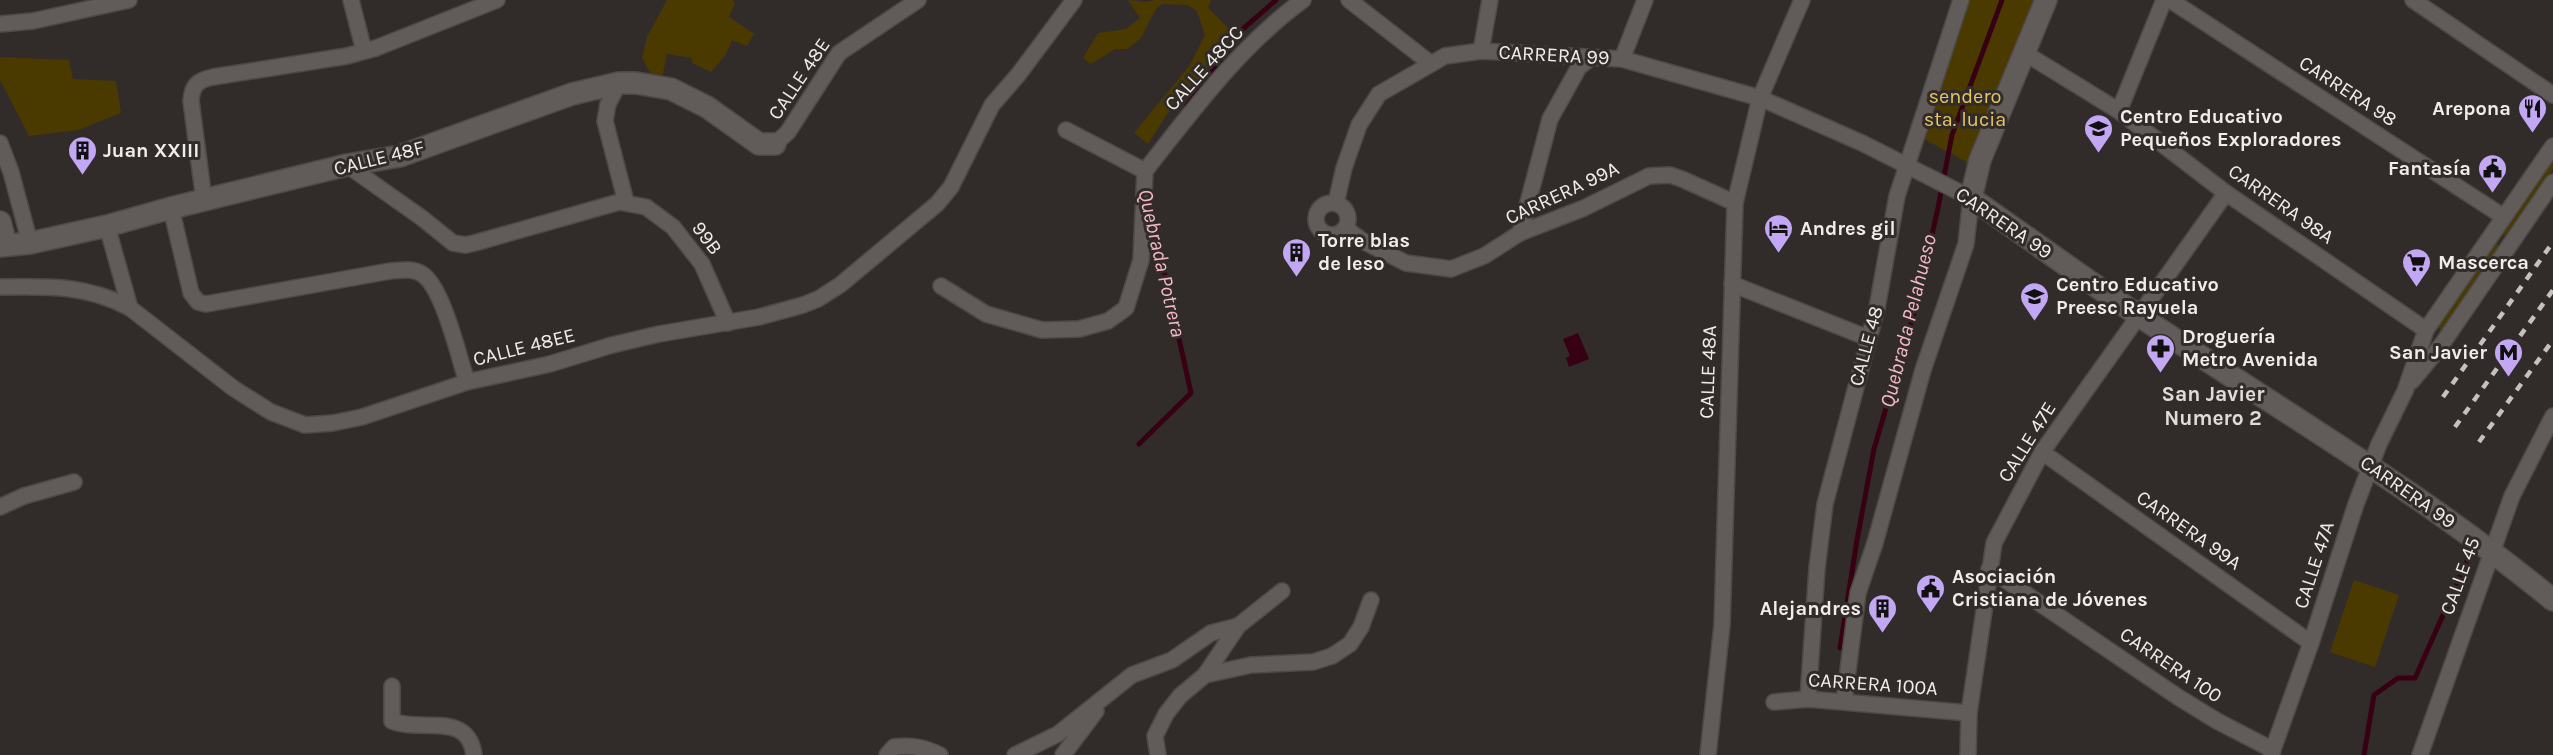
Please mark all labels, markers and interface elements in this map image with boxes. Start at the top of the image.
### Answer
street label: CALLE 48CC [1160,21,1248,115]
street label: CALLE 48E [763,34,835,124]
street label: CARRERA 99 [1498,41,1610,69]
street label: CARRERA 98 [2295,51,2401,131]
park label: sendero sta. lucia [1924,85,2006,131]
restaurant icon: Arepona [2516,92,2548,134]
place label: Arepona [2432,97,2511,120]
place label: Centro Educativo Pequeños Exploradores [2120,105,2342,151]
school or university icon: Centro Educativo Pequeños Exploradores [2083,112,2115,154]
building icon: Juan XXIII [66,134,98,176]
street label: CALLE 48F [331,136,427,180]
place label: Juan XXIII [103,139,199,162]
public building icon: Fantasía [2476,152,2508,194]
street label: CARRERA 99A [1502,157,1622,229]
place label: Fantasía [2388,157,2471,180]
street label: CARRERA 98A [2224,159,2338,249]
street label: CARRERA 99 [1951,182,2057,264]
water label: Quebrada Potrera [1133,187,1191,339]
hotel icon: Andres gil [1763,212,1795,254]
street label: 99B [687,217,727,259]
place label: Andres gil [1800,217,1896,240]
place label: Torre blas de leso [1318,229,1410,275]
water label: Quebrada Pelahueso [1875,231,1941,410]
building icon: Torre blas de leso [1281,236,1313,278]
supermarket icon: Mascerca [2401,246,2433,288]
place label: Mascerca [2438,251,2529,274]
place label: Centro Educativo Preesc Rayuela [2056,273,2219,319]
school or university icon: Centro Educativo Preesc Rayuela [2019,280,2051,322]
street label: CALLE 48 [1844,303,1888,389]
street label: CALLE 48EE [471,323,577,371]
street label: CALLE 48A [1695,325,1721,419]
place label: Droguería Metro Avenida [2182,325,2318,371]
pharmacy icon: Droguería Metro Avenida [2145,332,2177,374]
metro station icon: San Javier [2492,336,2524,378]
place label: San Javier [2389,341,2487,364]
district label: San Javier Numero 2 [2162,382,2265,430]
street label: CALLE 47E [1993,398,2061,486]
street label: CARRERA 99 [2356,451,2460,533]
street label: CARRERA 99A [2132,485,2246,575]
street label: CALLE 47A [2289,518,2339,612]
street label: CALLE 45 [2435,534,2485,618]
place label: Asociación Cristiana de Jóvenes [1952,565,2148,611]
public building icon: Asociación Cristiana de Jóvenes [1915,572,1947,614]
building icon: Alejandres [1866,592,1898,634]
place label: Alejandres [1760,597,1861,620]
street label: CARRERA 100 [2116,622,2226,708]
street label: CARRERA 100A [1807,668,1939,700]

